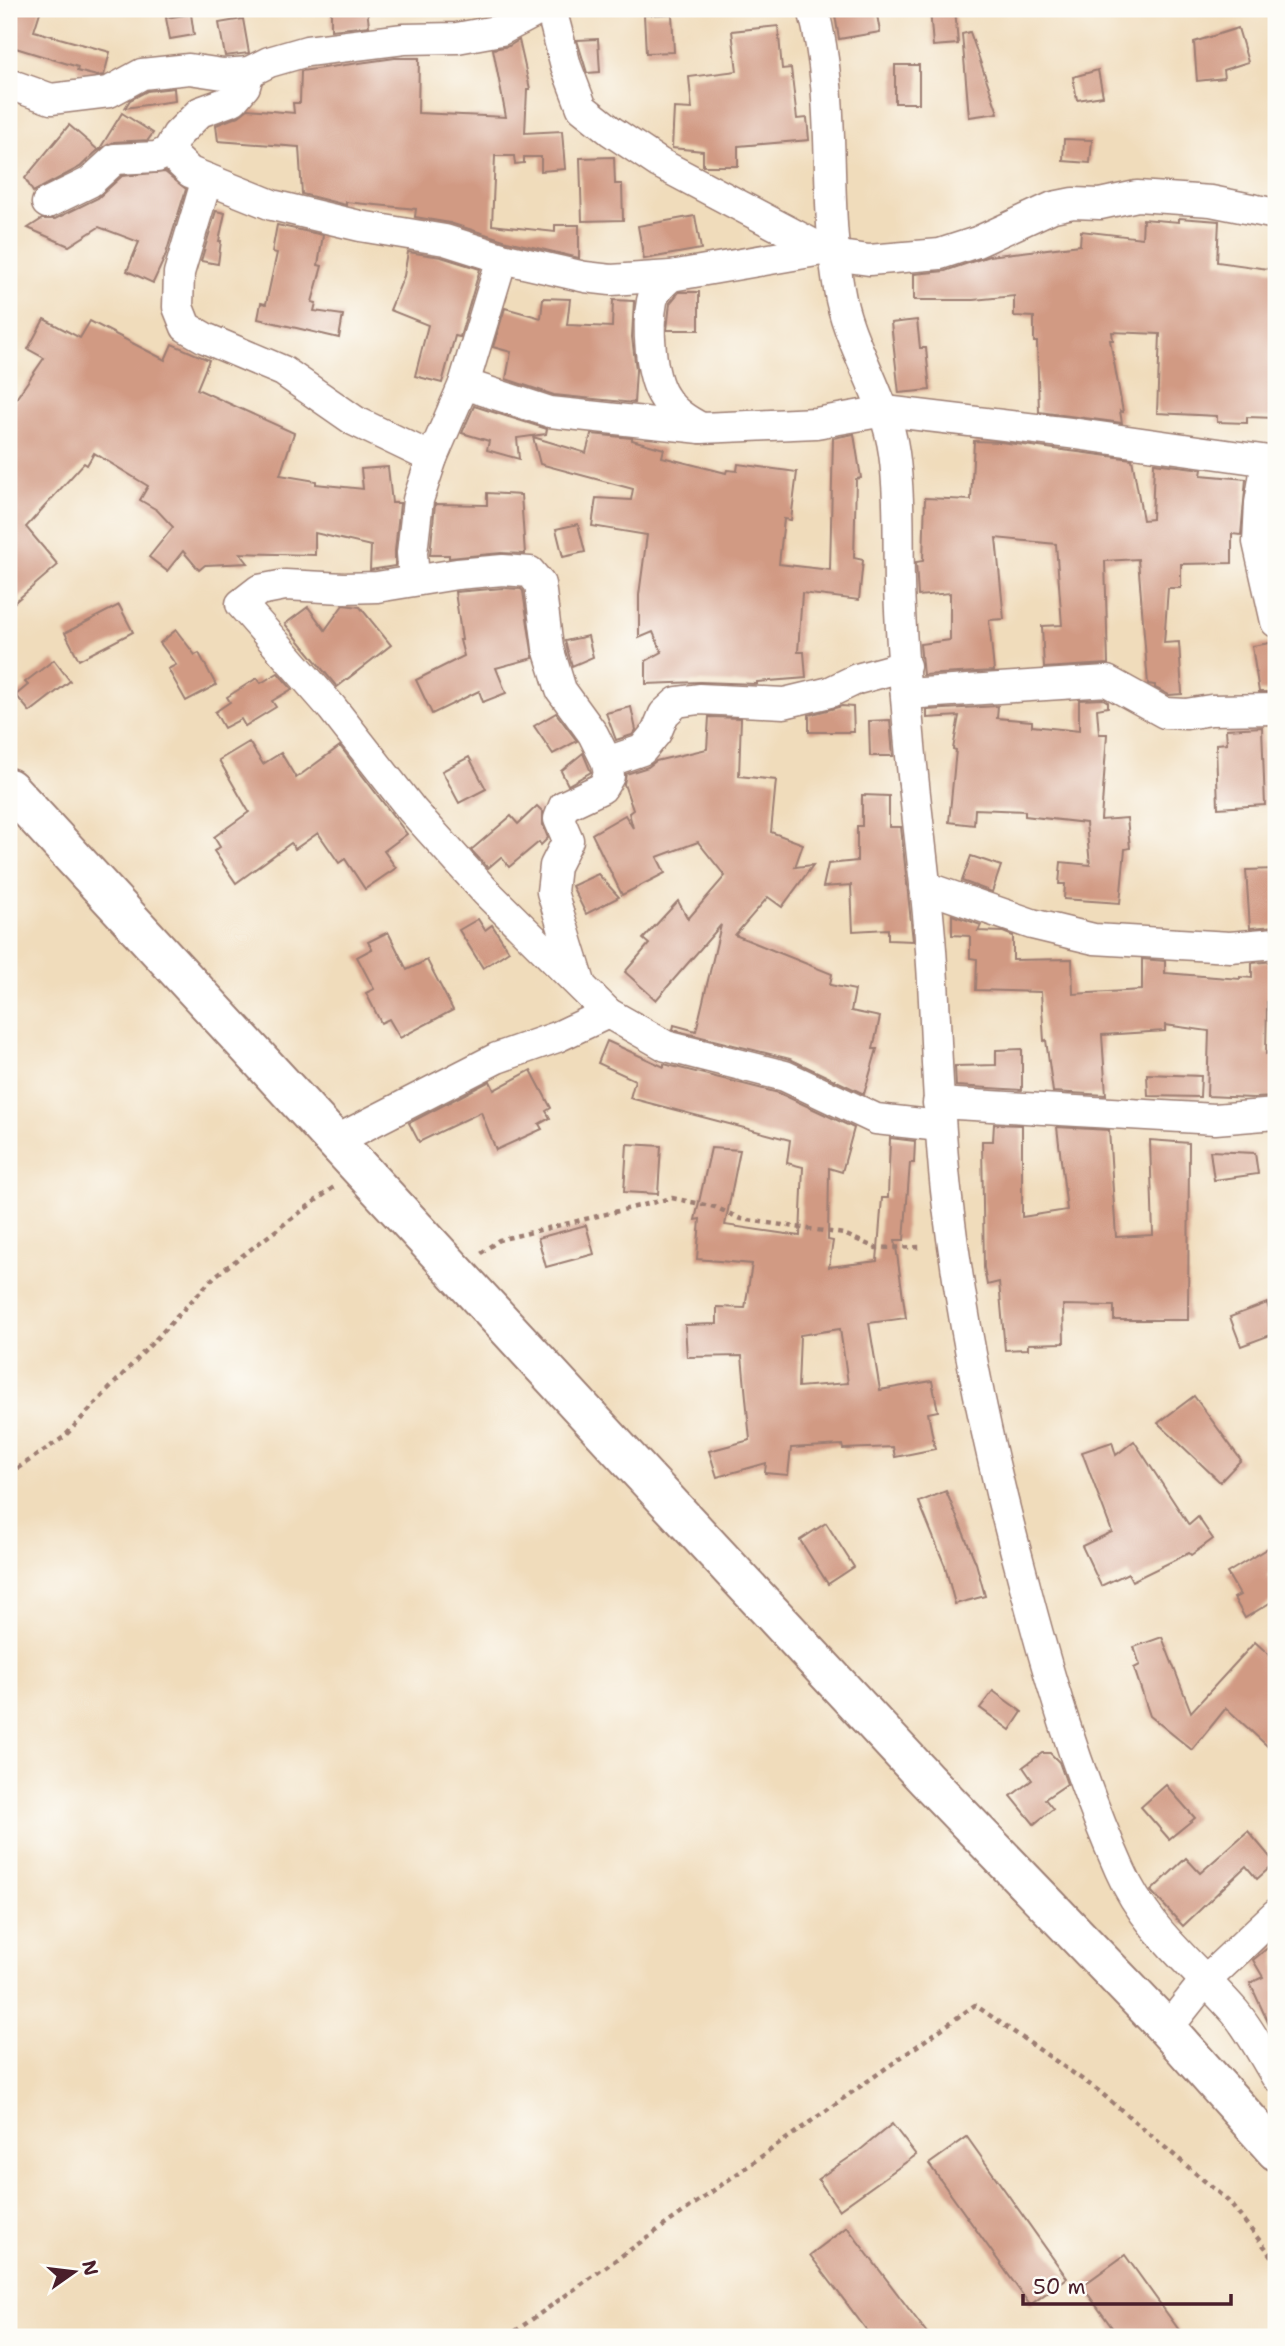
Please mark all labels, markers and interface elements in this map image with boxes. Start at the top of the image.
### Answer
north arrow [38,2238,108,2308]
text: N [76,2258,104,2278]
scale bar [1023,2262,1231,2306]
text: 50 m [1033,2273,1086,2301]

